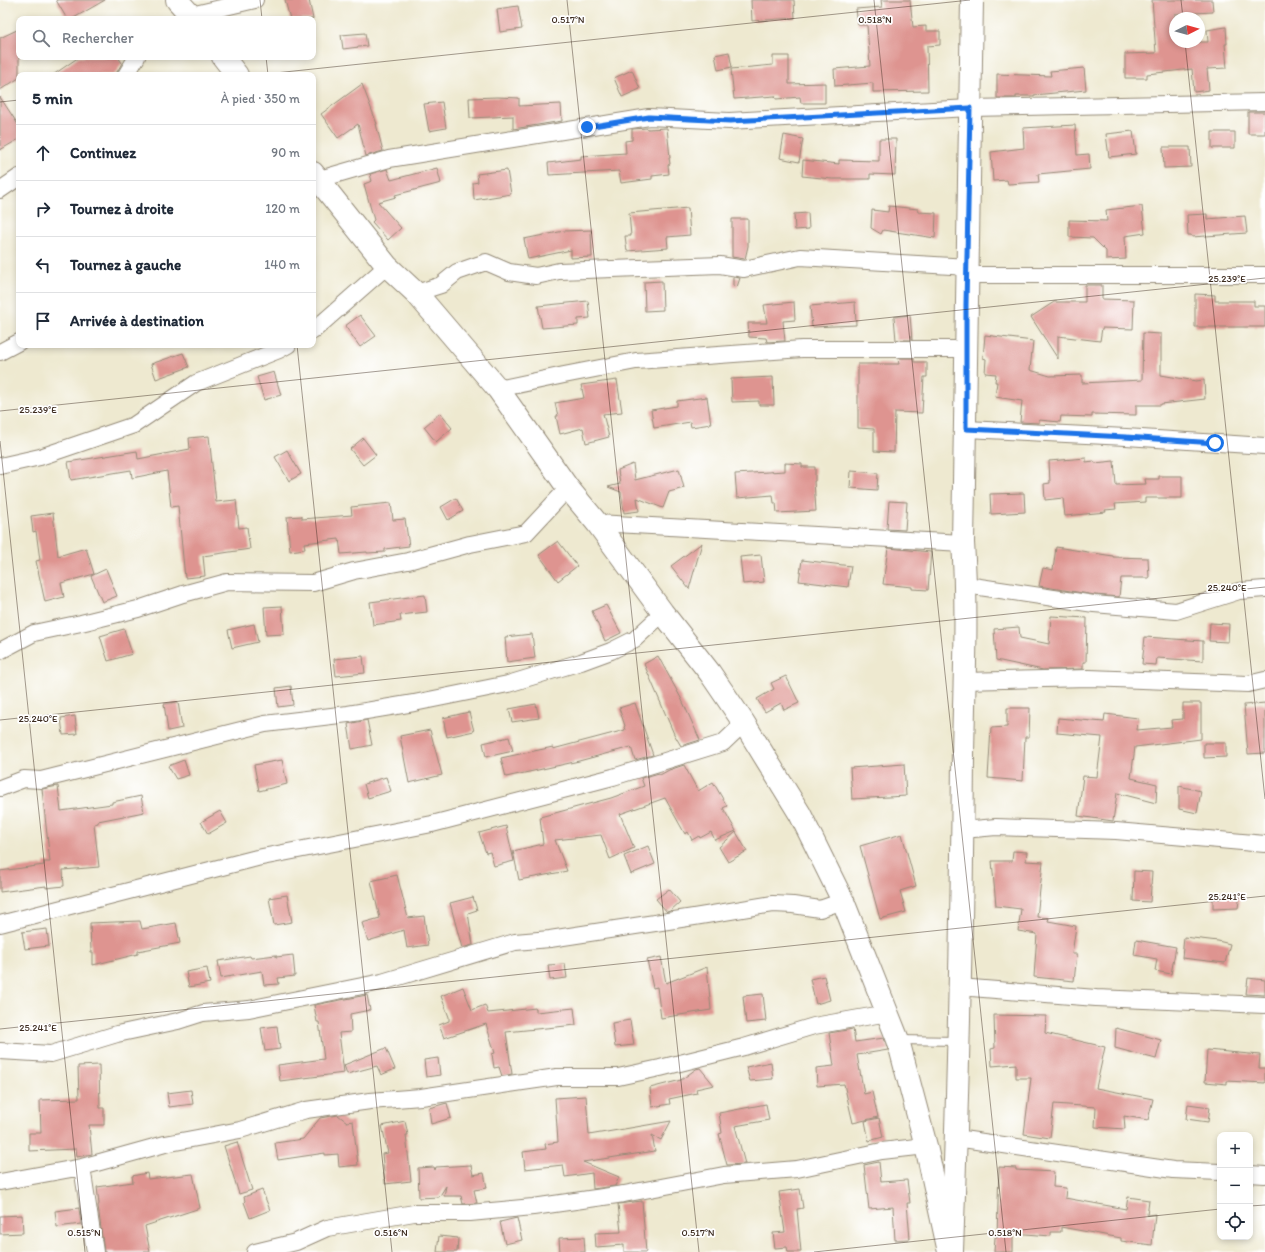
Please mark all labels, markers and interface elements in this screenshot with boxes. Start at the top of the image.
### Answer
north arrow [1169,12,1205,48]
text: 0.517°N [551,13,585,26]
text: 0.518°N [858,13,892,26]
search box [16,16,316,60]
icon: search [30,27,52,49]
text: Rechercher [62,29,134,47]
text: 5 min [32,88,72,108]
text: À pied · 350 m [221,91,300,106]
route end [578,118,596,136]
icon: ahead [32,142,54,164]
text: Continuez [70,144,136,162]
text: 90 m [271,145,300,160]
icon: right [32,198,54,220]
text: Tournez à droite [70,200,174,218]
text: 120 m [265,201,300,216]
icon: left [32,254,54,276]
text: Tournez à gauche [70,256,181,274]
text: 140 m [264,257,300,272]
text: 25.239°E [1208,272,1246,285]
icon: arrive [32,310,54,332]
text: Arrivée à destination [70,312,204,330]
text: 25.239°E [19,403,57,416]
route start [1206,434,1224,452]
text: 25.240°E [1208,581,1247,594]
text: 25.240°E [19,712,58,725]
text: 25.241°E [1208,890,1246,903]
text: 25.241°E [19,1021,57,1034]
map controls [1217,1132,1253,1240]
button: + [1217,1132,1253,1168]
button: − [1217,1168,1253,1204]
button: locate [1217,1204,1253,1240]
text: 0.515°N [67,1226,101,1239]
text: 0.516°N [374,1226,408,1239]
text: 0.517°N [681,1226,715,1239]
text: 0.518°N [988,1226,1022,1239]

